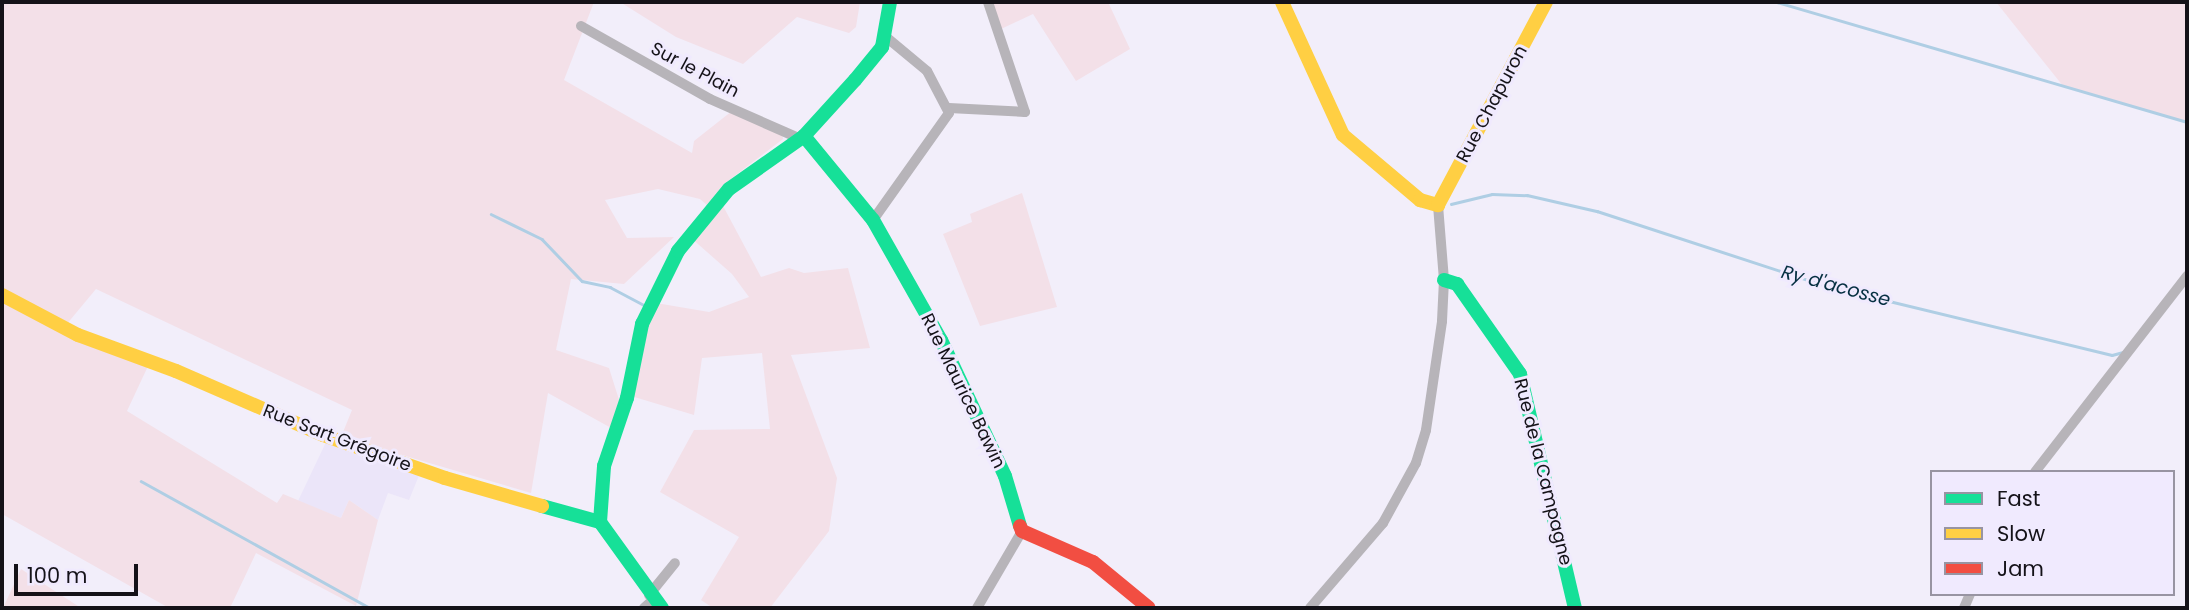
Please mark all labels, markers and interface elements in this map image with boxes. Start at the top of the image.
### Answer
street label: Sur le Plain [647,38,743,102]
street label: Rue Chapuron [1452,42,1532,166]
water label: Ry d'acosse [1779,261,1893,311]
street label: Rue Maurice Bawin [916,310,1010,472]
street label: Rue de la Campagne [1509,376,1577,568]
street label: Rue Sart Grégoire [260,400,414,476]
legend [1930,470,2175,596]
text: Fast [1997,484,2040,513]
text: Slow [1997,519,2045,548]
scale bar [18,550,142,594]
text: Jam [1997,554,2044,583]
text: 100 m [27,561,87,590]

